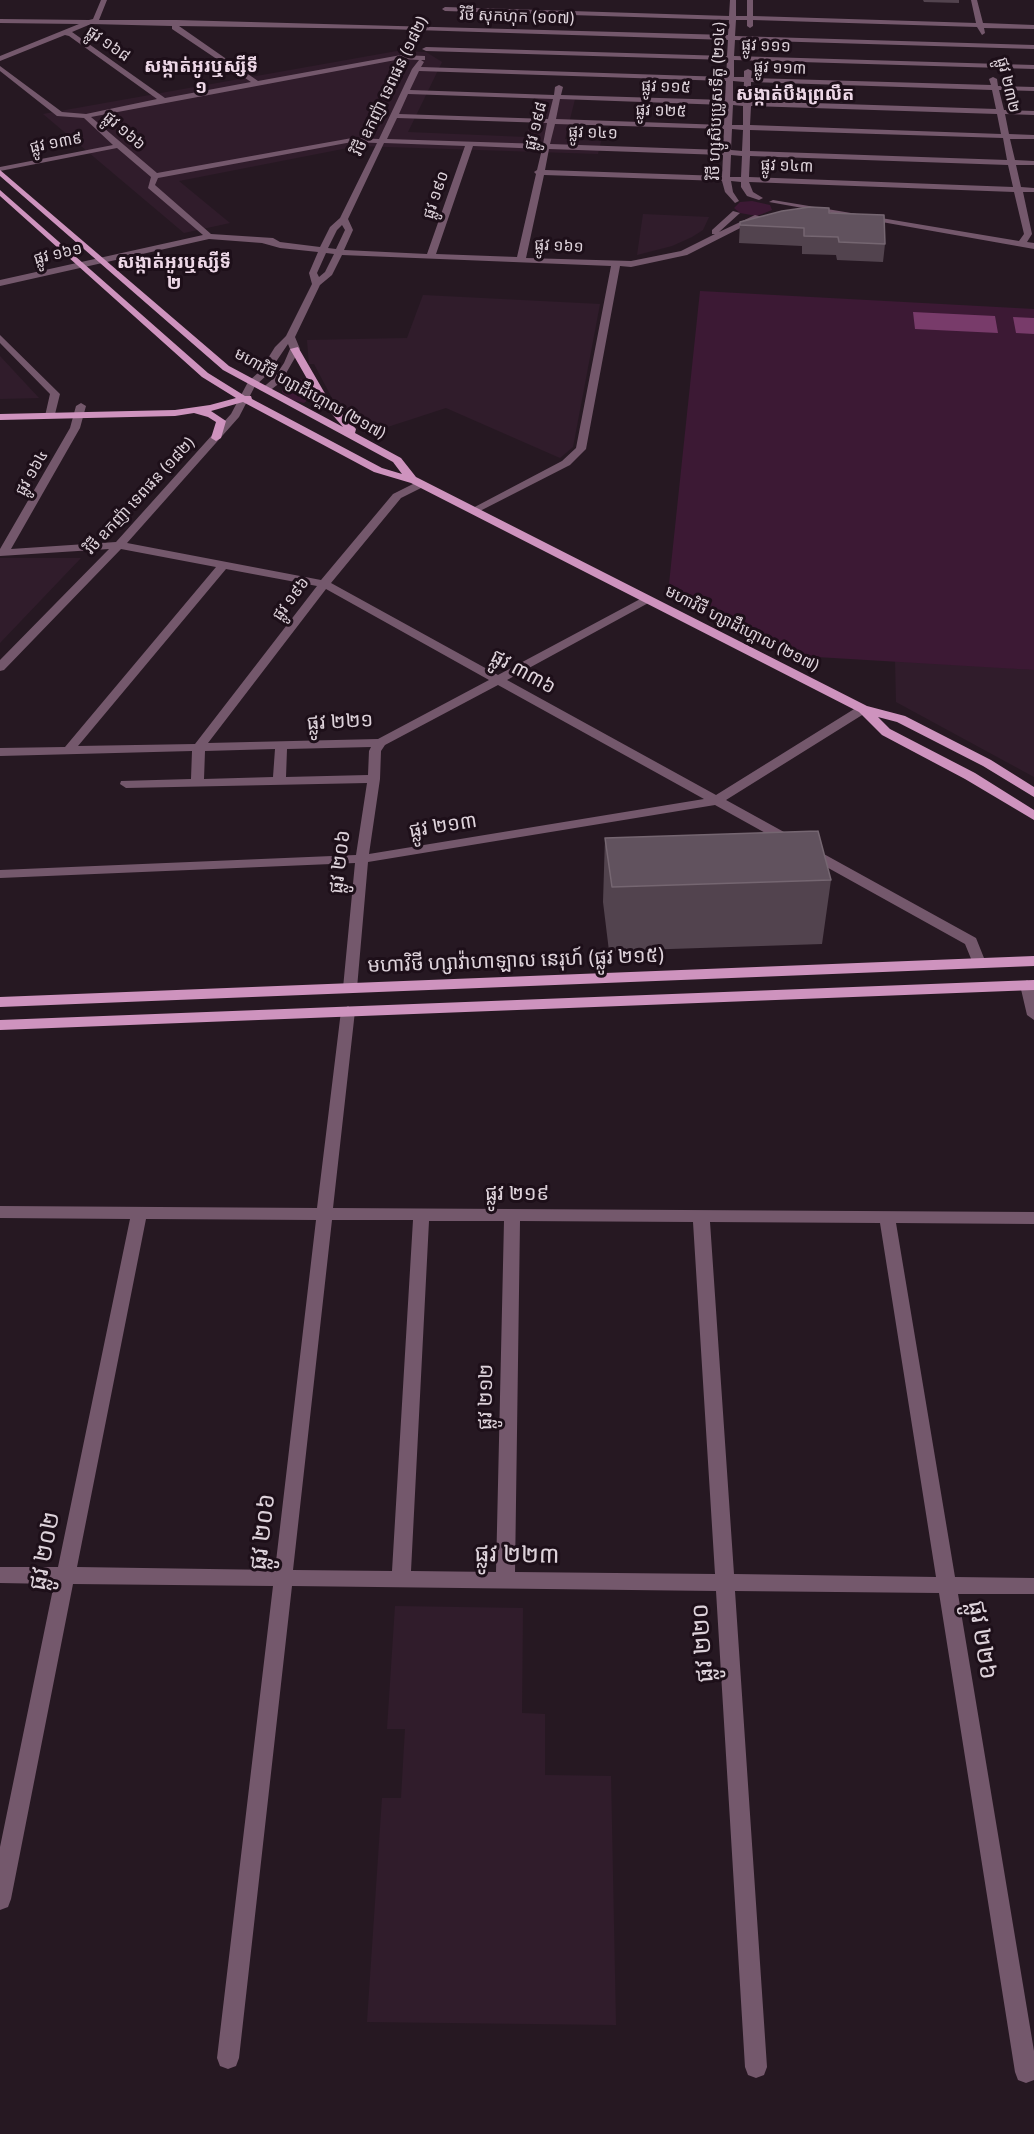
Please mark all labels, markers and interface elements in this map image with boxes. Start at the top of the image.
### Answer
street label: វិថី សុកហុក (១០៧) [459,5,575,29]
street label: វិថី ឧកញ៉ា ទេពផន (១៨២) [348,13,432,159]
street label: វិថី ហ្សូសិបប្រូសទីតូ (២១៤) [705,21,729,181]
street label: ផ្លូវ ១៦៨ [82,22,134,66]
street label: ផ្លូវ ១១១ [741,36,791,56]
street label: ផ្លូវ ២៣២ [992,55,1024,115]
district label: សង្កាត់អូរឬស្សីទី ១ [144,56,258,98]
street label: ផ្លូវ ១១៣ [753,57,807,79]
street label: ផ្លូវ ១១៥ [641,77,691,97]
district label: សង្កាត់បឹងព្រលឹត [736,84,854,106]
street label: ផ្លូវ ១៩៨ [521,100,551,152]
street label: ផ្លូវ ១២៥ [635,101,687,121]
street label: ផ្លូវ ១៦៦ [99,108,149,154]
street label: ផ្លូវ ១៤១ [568,123,618,143]
street label: ផ្លូវ ១៣៩ [28,129,84,157]
street label: ផ្លូវ ១៤៣ [760,155,814,177]
street label: ផ្លូវ ១៩០ [419,168,453,222]
street label: ផ្លូវ ១៦១ [534,235,584,257]
street label: ផ្លូវ ១៦១ [32,239,84,269]
district label: សង្កាត់អូរឬស្សីទី ២ [117,252,231,294]
street label: មហាវិថី ហ្សាដឹហ្គោល (២១៧) [231,344,389,444]
street label: វិថី ឧកញ៉ា ទេពផន (១៨២) [81,433,199,559]
street label: ផ្លូវ ១៦៤ [11,447,53,499]
street label: ផ្លូវ ១៩៦ [268,573,314,625]
street label: មហាវិថី ហ្សាដឹហ្គោល (២១៧) [662,582,822,676]
street label: ផ្លូវ ៣៣៦ [486,644,560,700]
street label: ផ្លូវ ២២១ [306,708,374,736]
street label: ផ្លូវ ២១៣ [407,809,479,843]
street label: ផ្លូវ ២០៦ [324,829,356,895]
street label: មហាវិថី ហ្សាវ៉ាហាឡាល នេរុហ៍ (ផ្លូវ ២១៥) [367,944,665,978]
street label: ផ្លូវ ២១៩ [485,1182,549,1206]
street label: ផ្លូវ ២១២ [473,1364,499,1430]
street label: ផ្លូវ ២០៦ [244,1492,282,1572]
street label: ផ្លូវ ២០២ [23,1509,67,1593]
street label: ផ្លូវ ២២៣ [474,1540,560,1570]
street label: ផ្លូវ ២២៦ [962,1598,1002,1682]
street label: ផ្លូវ ២២០ [686,1602,720,1684]

